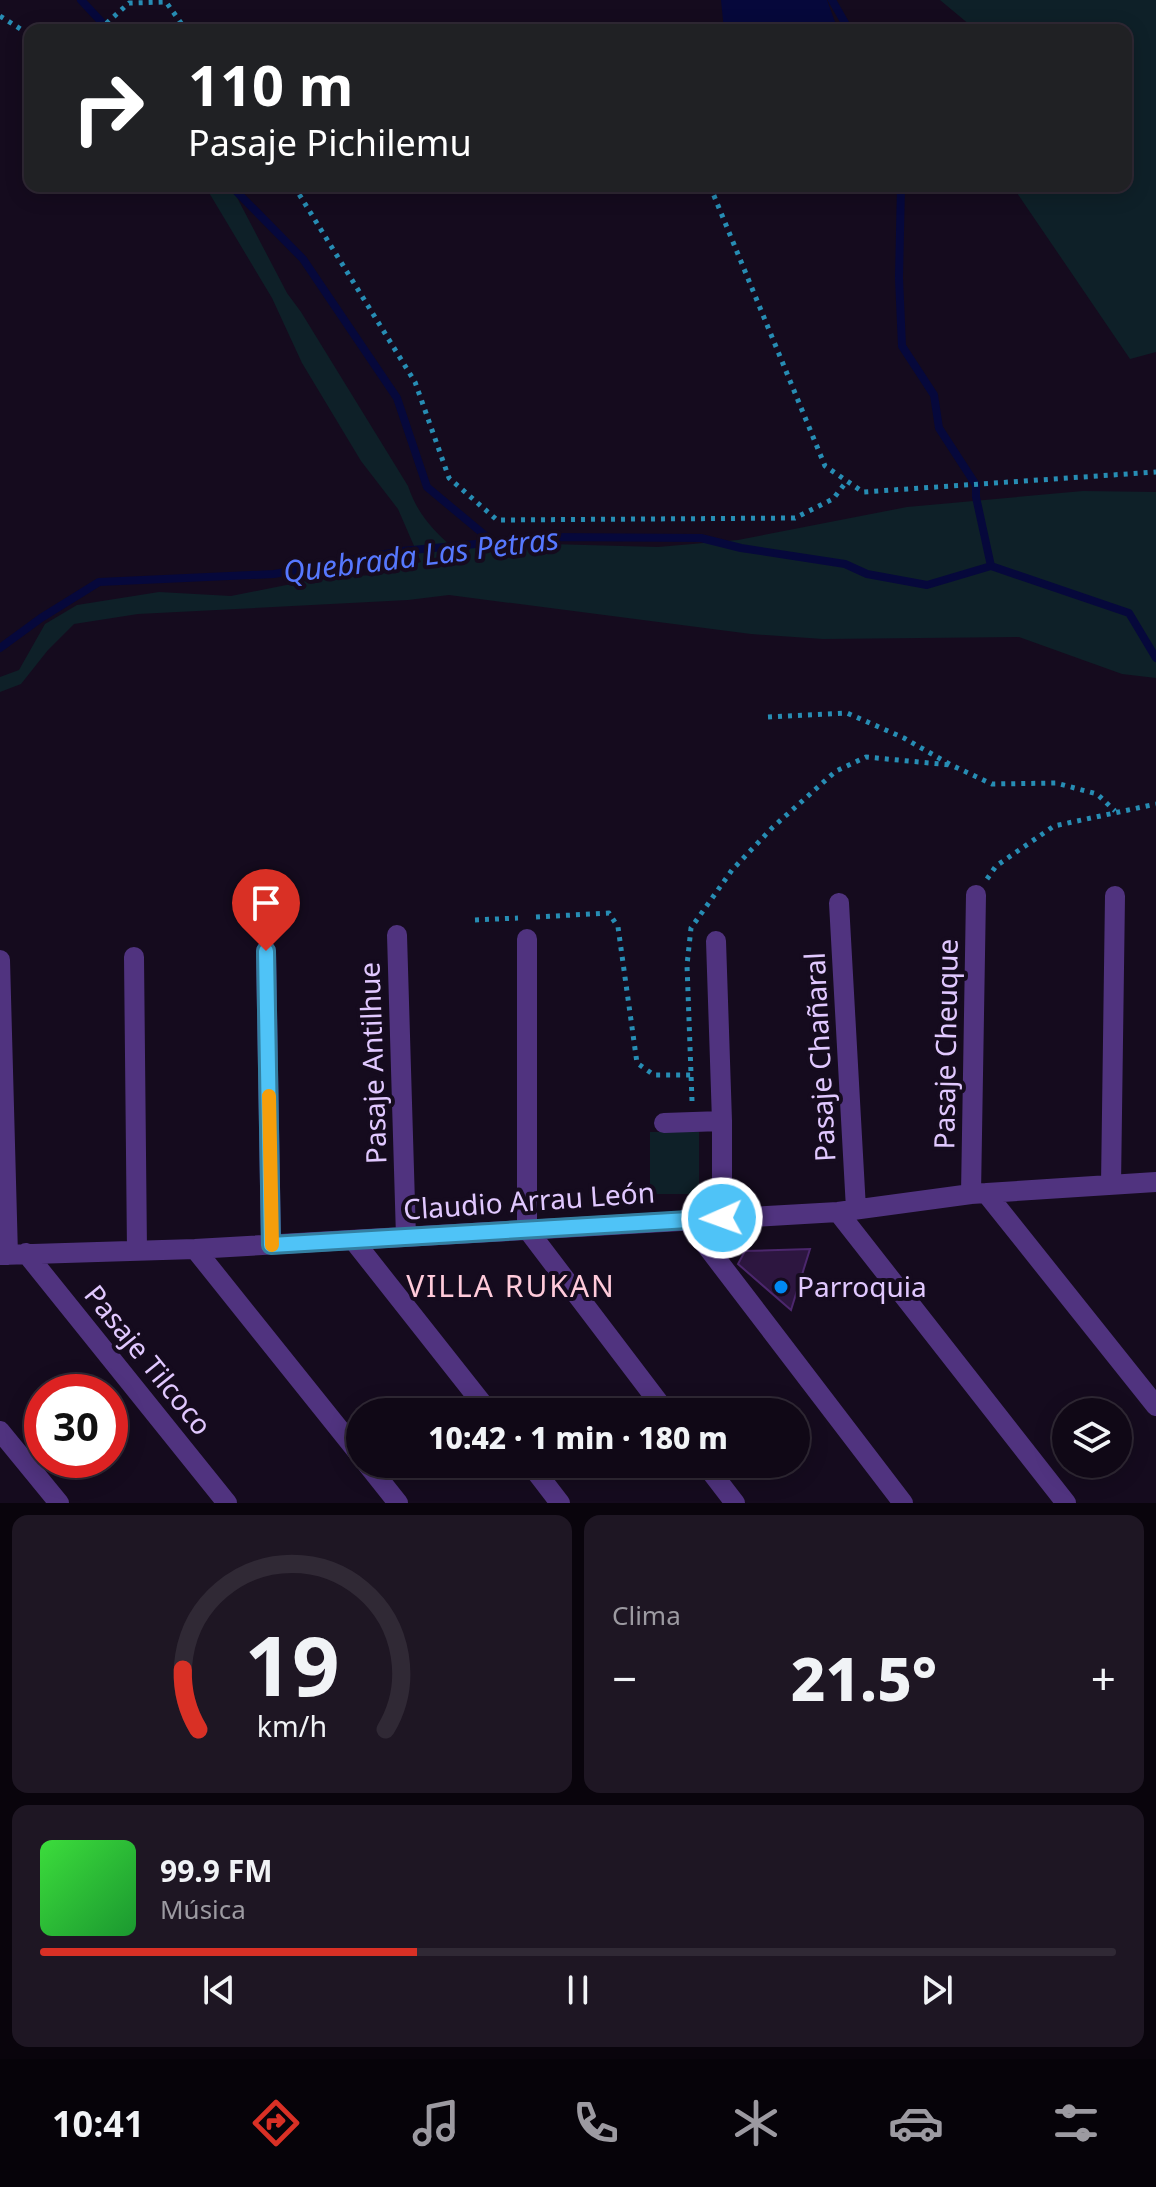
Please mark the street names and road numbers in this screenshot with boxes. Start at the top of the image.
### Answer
street label: Pasaje Cheuque [924,938,966,1150]
street label: Pasaje Chañaral [795,951,843,1163]
street label: Pasaje Antilhue [349,961,395,1165]
street label: Claudio Arrau León [402,1172,656,1228]
street label: Pasaje Tilcoco [76,1276,221,1442]

